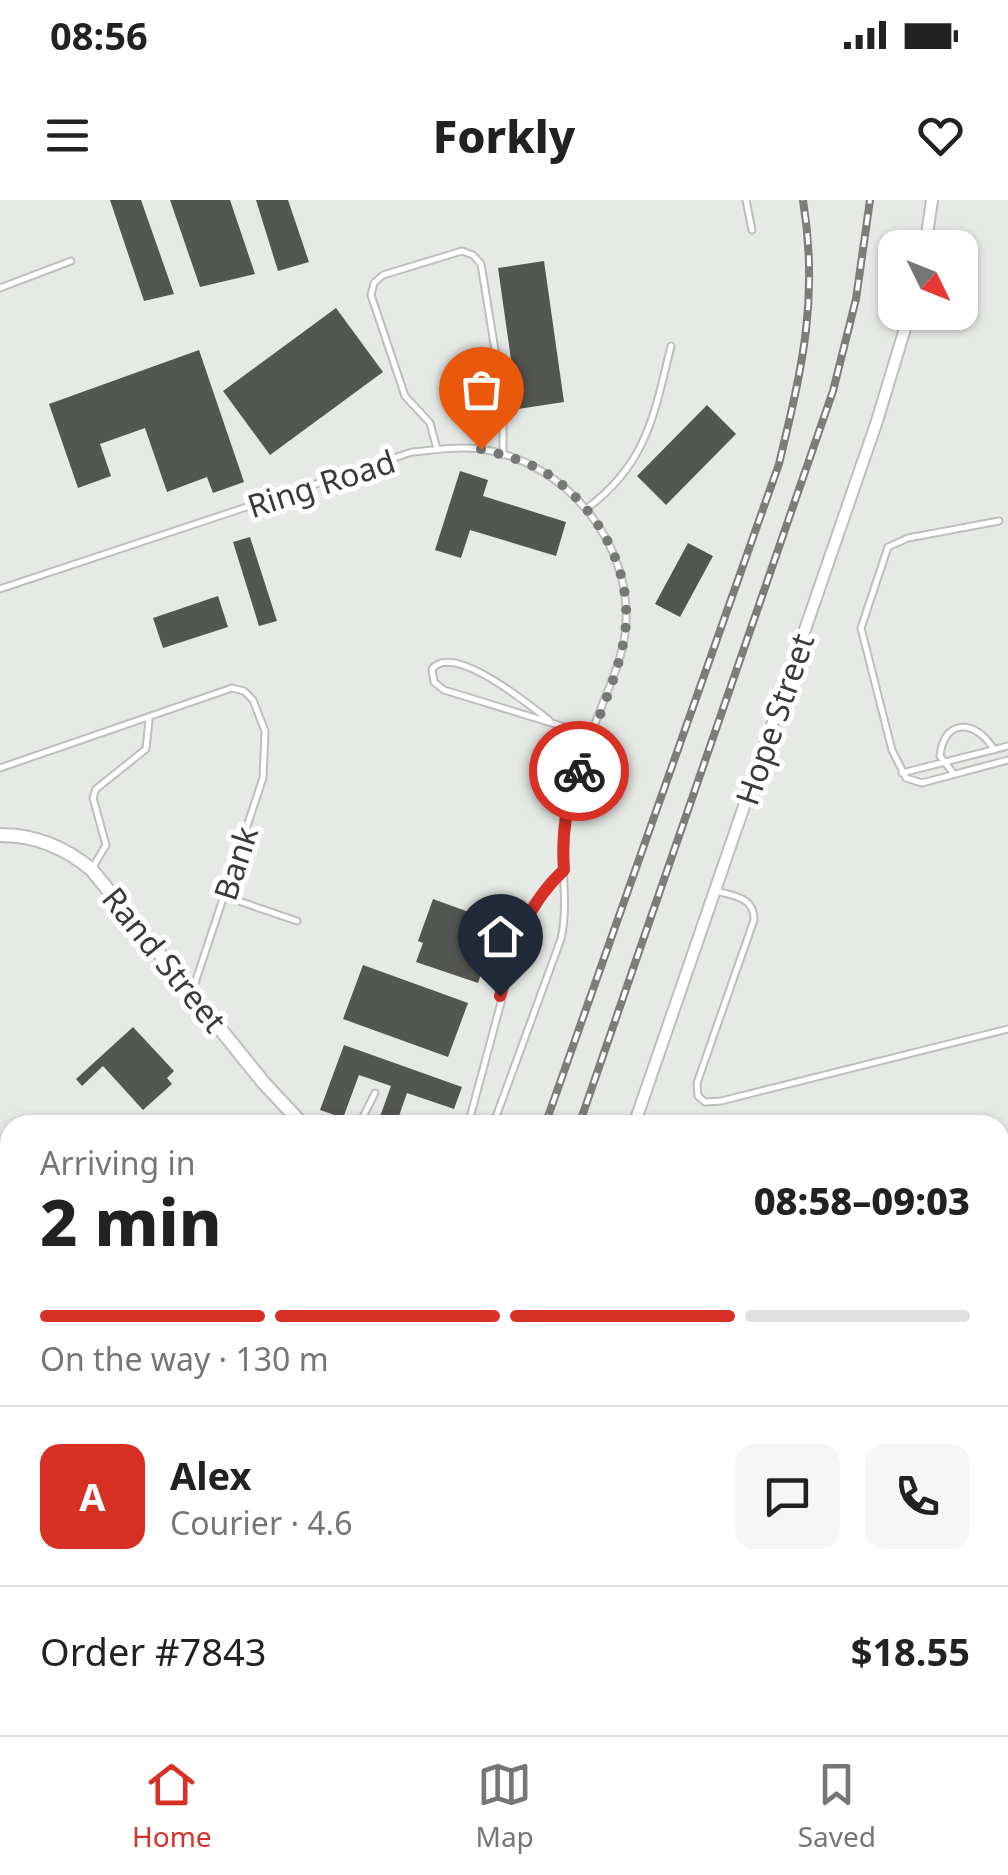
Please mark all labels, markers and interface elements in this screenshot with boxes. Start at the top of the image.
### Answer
text: 08:56 [50,9,148,61]
text: Forkly [433,105,575,166]
icon: menu [40,108,95,163]
icon: heart [913,108,968,163]
north arrow [878,230,978,330]
map controls [878,230,978,330]
pin [439,347,524,450]
icon: bag [454,362,509,417]
street label: Ring Road [242,439,400,527]
street label: Hope Street [725,628,823,810]
courier [529,721,629,821]
icon: bike [552,744,607,799]
street label: Bank [203,820,267,906]
street label: Rand Street [93,877,237,1041]
pin [458,894,543,997]
icon: home [473,909,528,964]
text: Arriving in [40,1141,195,1184]
text: 08:58–09:03 [754,1174,970,1226]
text: 2 min [40,1177,222,1265]
text: On the way · 130 m [40,1337,329,1380]
button: chat [735,1444,840,1549]
button: phone [865,1444,970,1549]
text: Alex [170,1449,252,1501]
text: A [79,1470,106,1522]
text: Courier · 4.6 [170,1501,353,1544]
text: Order #7843 [40,1625,266,1677]
text: $18.55 [851,1625,970,1677]
tab: Home [132,1757,212,1855]
tab: Map [476,1757,534,1855]
tab: Saved [798,1757,876,1855]

